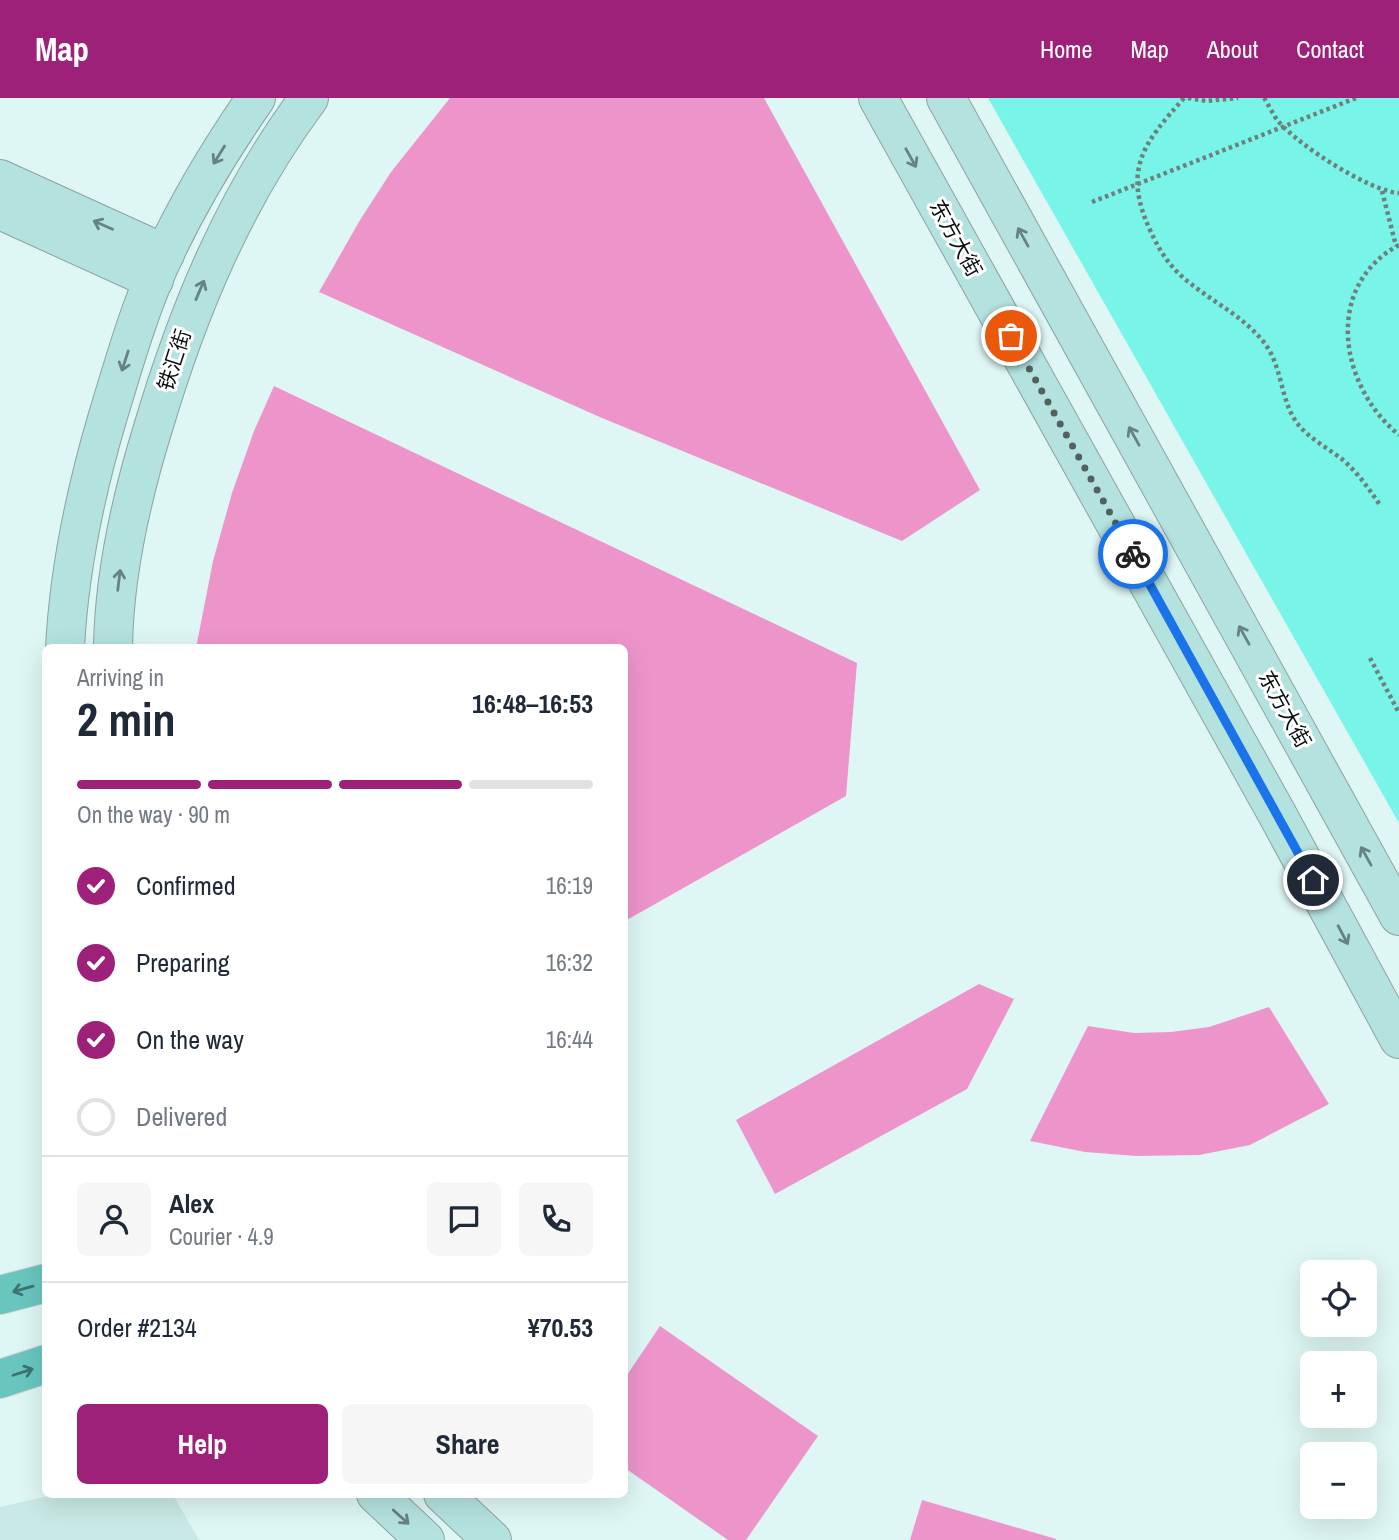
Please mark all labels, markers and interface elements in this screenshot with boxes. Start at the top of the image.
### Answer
text: Map [35,27,89,71]
text: Home [1040,33,1092,65]
text: Map [1130,33,1169,65]
text: About [1207,33,1258,65]
text: Contact [1296,33,1364,65]
one-way arrow [212,145,226,165]
one-way arrow [904,147,918,167]
street label: 东方大街 [923,194,989,282]
one-way arrow [92,218,113,231]
one-way arrow [1016,228,1030,248]
one-way arrow [194,280,207,302]
pin [981,306,1041,366]
icon: bag [992,317,1030,355]
street label: 铁汇街 [150,326,198,394]
one-way arrow [117,350,130,372]
one-way arrow [1127,427,1141,447]
courier [1098,519,1168,589]
icon: bike [1114,535,1152,573]
one-way arrow [113,569,126,591]
one-way arrow [1237,626,1251,646]
text: Arriving in [77,662,164,693]
street label: 东方大街 [1252,665,1318,753]
text: 16:48–16:53 [472,686,593,721]
text: 2 min [77,688,176,750]
text: On the way · 90 m [77,799,230,830]
one-way arrow [1359,846,1372,867]
pin [1283,850,1343,910]
icon: home [1294,861,1332,899]
icon: check [77,867,115,905]
text: Confirmed [136,868,236,903]
text: 16:19 [546,870,593,901]
one-way arrow [1337,924,1350,945]
icon: check [77,944,115,982]
text: Preparing [136,945,230,980]
text: 16:32 [546,947,593,978]
icon: check [77,1021,115,1059]
text: On the way [136,1022,244,1057]
text: 16:44 [546,1024,593,1055]
text: Delivered [136,1099,227,1134]
button: person [77,1182,151,1256]
button: chat [427,1182,501,1256]
button: phone [519,1182,593,1256]
text: Alex [169,1186,214,1221]
text: Courier · 4.9 [169,1221,274,1252]
map controls [1300,1260,1377,1519]
button: locate [1300,1260,1377,1337]
one-way arrow [12,1283,35,1296]
text: Order #2134 [77,1310,197,1345]
text: ¥70.53 [528,1310,593,1345]
button: + [1300,1351,1377,1428]
one-way arrow [11,1364,33,1377]
button: Help [77,1404,328,1484]
button: Share [342,1404,593,1484]
button: − [1300,1442,1377,1519]
one-way arrow [391,1509,409,1525]

